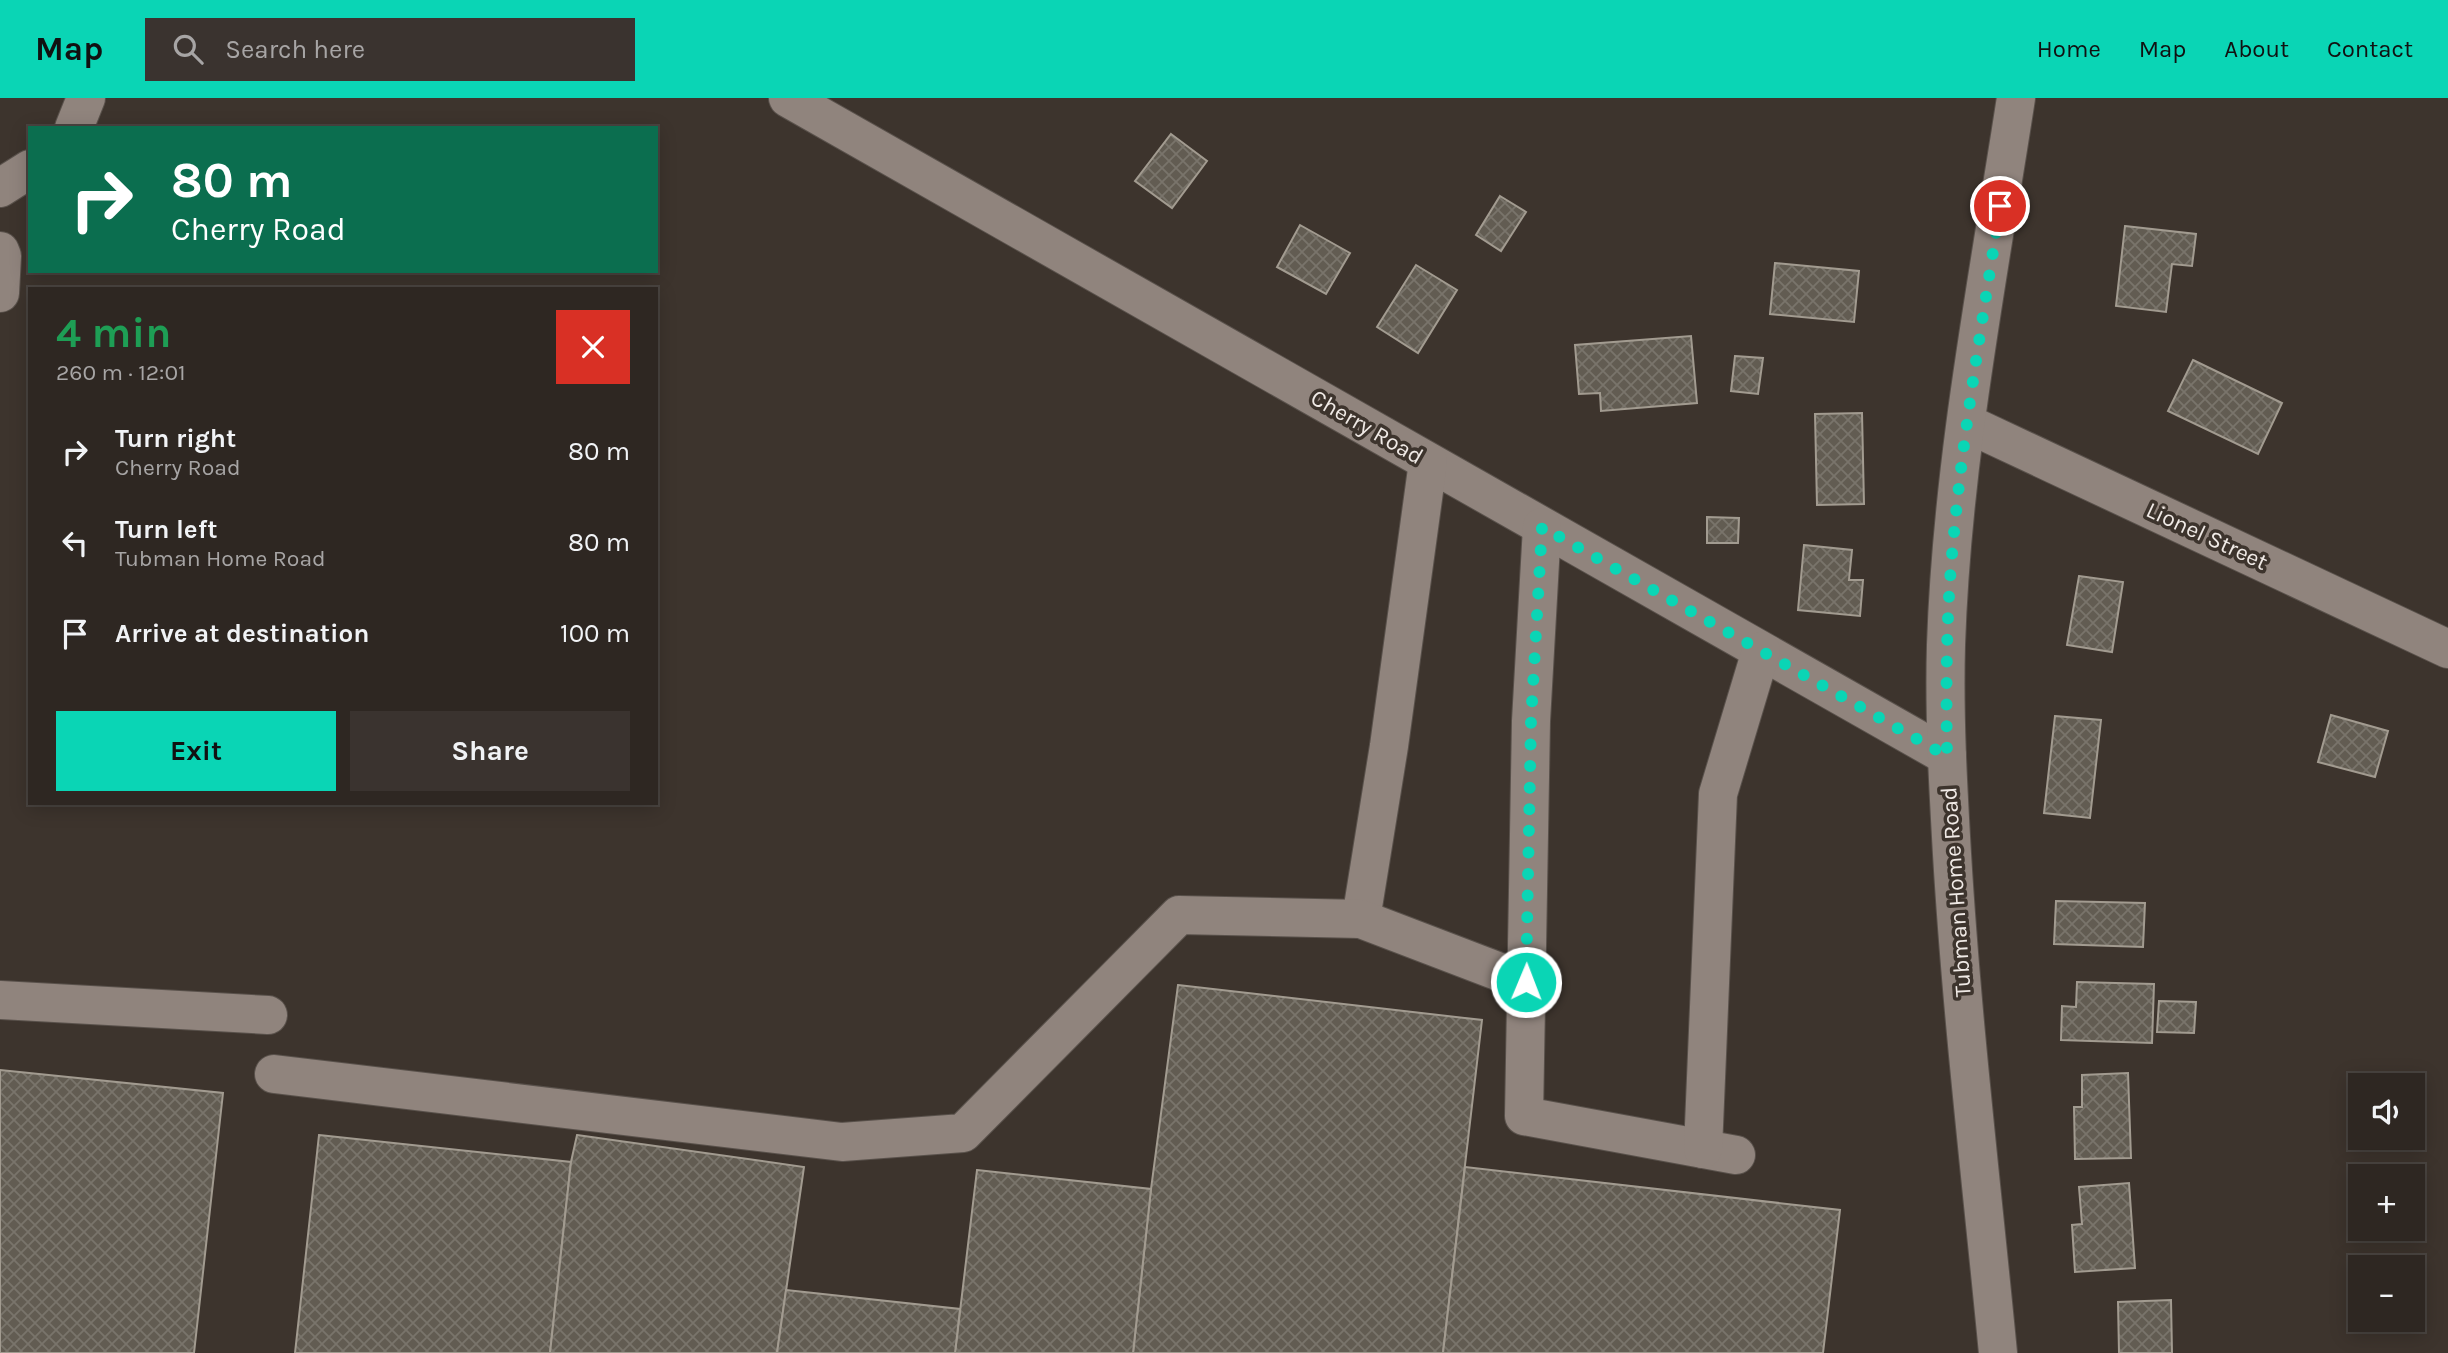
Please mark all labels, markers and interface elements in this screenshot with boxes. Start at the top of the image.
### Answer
search box [145,18,635,81]
text: Map [35,30,103,68]
icon: search [169,30,207,68]
text: Search here [225,34,365,65]
text: Home [2037,35,2101,63]
text: Map [2139,35,2186,63]
text: About [2224,35,2289,63]
text: Contact [2327,35,2413,63]
text: 80 m [171,152,293,209]
icon: right [56,154,147,245]
pin [1970,176,2030,236]
icon: arrive [1981,187,2019,225]
text: Cherry Road [171,211,346,248]
text: 4 min [56,308,171,358]
button: close [556,310,630,384]
text: 260 m · 12:01 [56,359,186,386]
street label: Cherry Road [1306,384,1428,470]
text: Turn right [115,423,236,454]
icon: right [56,433,94,471]
text: 80 m [568,436,630,467]
text: Cherry Road [115,454,241,481]
street label: Lionel Street [2142,496,2272,576]
text: Turn left [115,514,217,545]
icon: left [56,524,94,562]
text: 80 m [568,527,630,558]
text: Tubman Home Road [115,545,326,572]
icon: arrive [56,615,94,653]
text: Arrive at destination [115,618,369,649]
text: 100 m [560,618,630,649]
button: Exit [56,711,336,791]
button: Share [350,711,630,791]
street label: Tubman Home Road [1935,786,1977,998]
position arrow [1489,945,1563,1019]
map controls [2348,1073,2425,1332]
button: sound [2348,1073,2425,1150]
button: + [2348,1164,2425,1241]
button: − [2348,1255,2425,1332]

